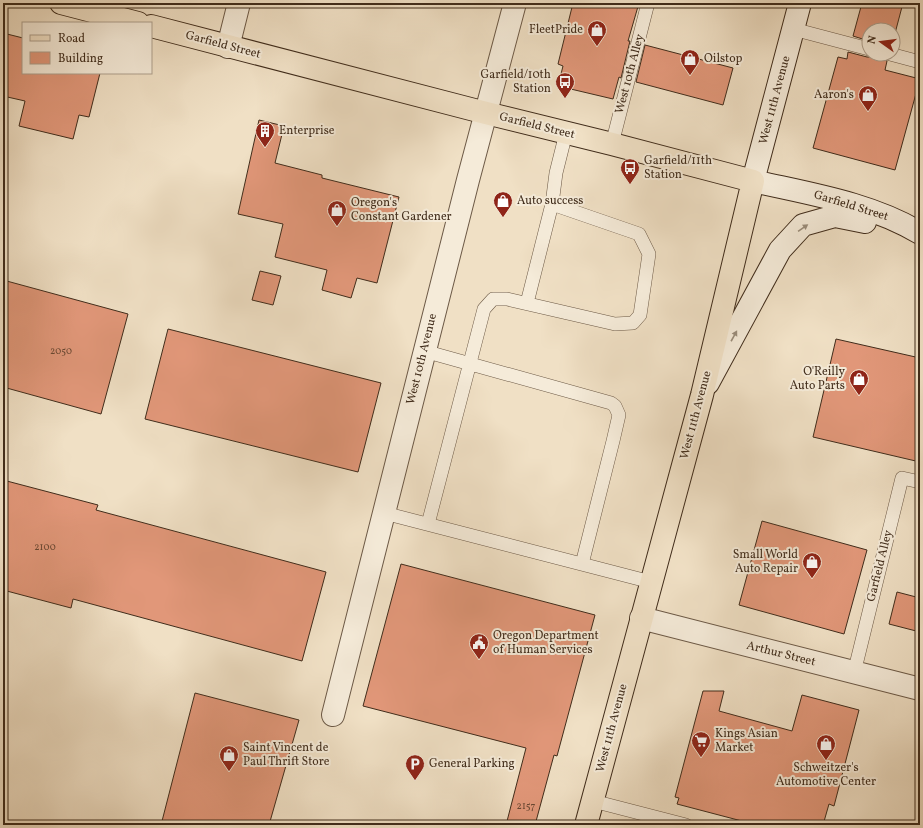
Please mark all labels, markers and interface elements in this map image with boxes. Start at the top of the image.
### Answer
shop icon: FleetPride [586,19,608,47]
legend [22,22,152,74]
place label: FleetPride [529,22,583,38]
north arrow [861,22,901,62]
street label: Garfield Street [184,27,262,63]
text: Road [58,31,85,47]
street label: West 10th Alley [612,32,648,116]
text: N [865,34,881,46]
shop icon: Oilstop [679,48,701,76]
text: Building [58,51,103,67]
place label: Oilstop [704,51,743,67]
street label: West 11th Avenue [756,54,795,146]
place label: Garfield/10th Station [480,67,551,97]
bus stop icon: Garfield/10th Station [554,71,576,99]
shop icon: Aaron's [857,84,879,112]
place label: Aaron's [814,87,854,103]
street label: Garfield Street [498,109,576,143]
building icon: Enterprise [254,120,276,148]
place label: Enterprise [279,123,335,139]
place label: Garfield/11th Station [644,153,712,183]
bus stop icon: Garfield/11th Station [619,157,641,185]
street label: Garfield Street [812,187,890,225]
shop icon: Auto success [492,190,514,218]
place label: Auto success [517,193,583,209]
place label: Oregon's Constant Gardener [351,195,452,225]
shop icon: Oregon's Constant Gardener [326,199,348,227]
one-way arrow [798,224,808,232]
street label: West 10th Avenue [403,311,441,406]
one-way arrow [731,330,737,342]
house number: 2050 [50,344,72,358]
place label: O'Reilly Auto Parts [790,364,845,394]
shop icon: O'Reilly Auto Parts [848,368,870,396]
street label: West 11th Avenue [677,369,716,461]
street label: Garfield Alley [863,528,897,604]
house number: 2100 [34,540,56,554]
place label: Small World Auto Repair [733,547,798,577]
shop icon: Small World Auto Repair [801,551,823,579]
place label: Oregon Department of Human Services [493,628,599,658]
public building icon: Oregon Department of Human Services [468,632,490,660]
street label: Arthur Street [745,638,817,670]
street label: West 11th Avenue [593,682,632,774]
place label: Kings Asian Market [715,726,778,756]
supermarket icon: Kings Asian Market [690,730,712,758]
shop icon: Schweitzer's Automotive Center [815,733,837,761]
place label: Saint Vincent de Paul Thrift Store [243,740,330,770]
shop icon: Saint Vincent de Paul Thrift Store [218,744,240,772]
parking icon: General Parking [404,753,426,781]
place label: General Parking [429,756,515,772]
place label: Schweitzer's Automotive Center [776,760,876,790]
house number: 2157 [517,799,536,813]

